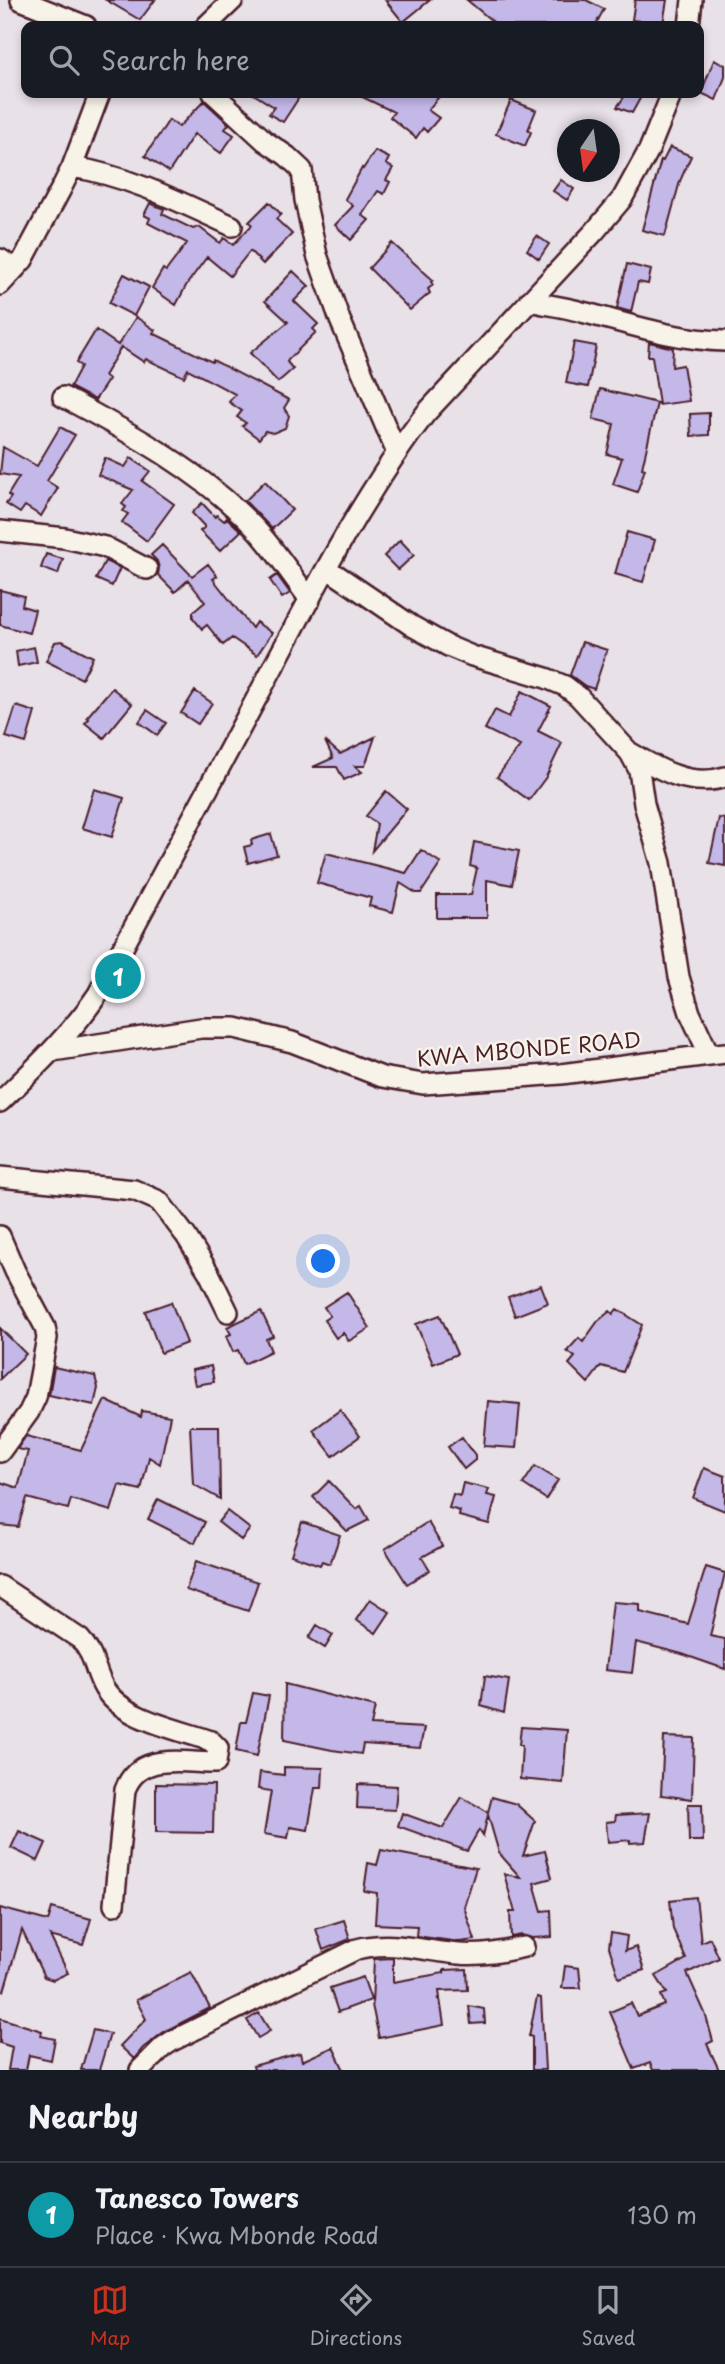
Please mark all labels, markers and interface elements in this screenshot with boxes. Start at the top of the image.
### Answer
search box [21,21,704,98]
text: Search here [101,40,250,79]
icon: search [45,41,83,79]
north arrow [557,119,620,182]
pin: 1 [95,950,141,1002]
street label: KWA MBONDE ROAD [415,1022,642,1074]
your location [306,1244,340,1278]
text: Nearby [28,2093,138,2138]
text: Tanesco Towers [95,2178,299,2217]
text: 1 [46,2197,57,2232]
text: 130 m [627,2197,697,2232]
text: Place · Kwa Mbonde Road [95,2217,379,2252]
tab: Map [90,2281,130,2351]
tab: Directions [310,2281,402,2351]
tab: Saved [581,2281,635,2351]

